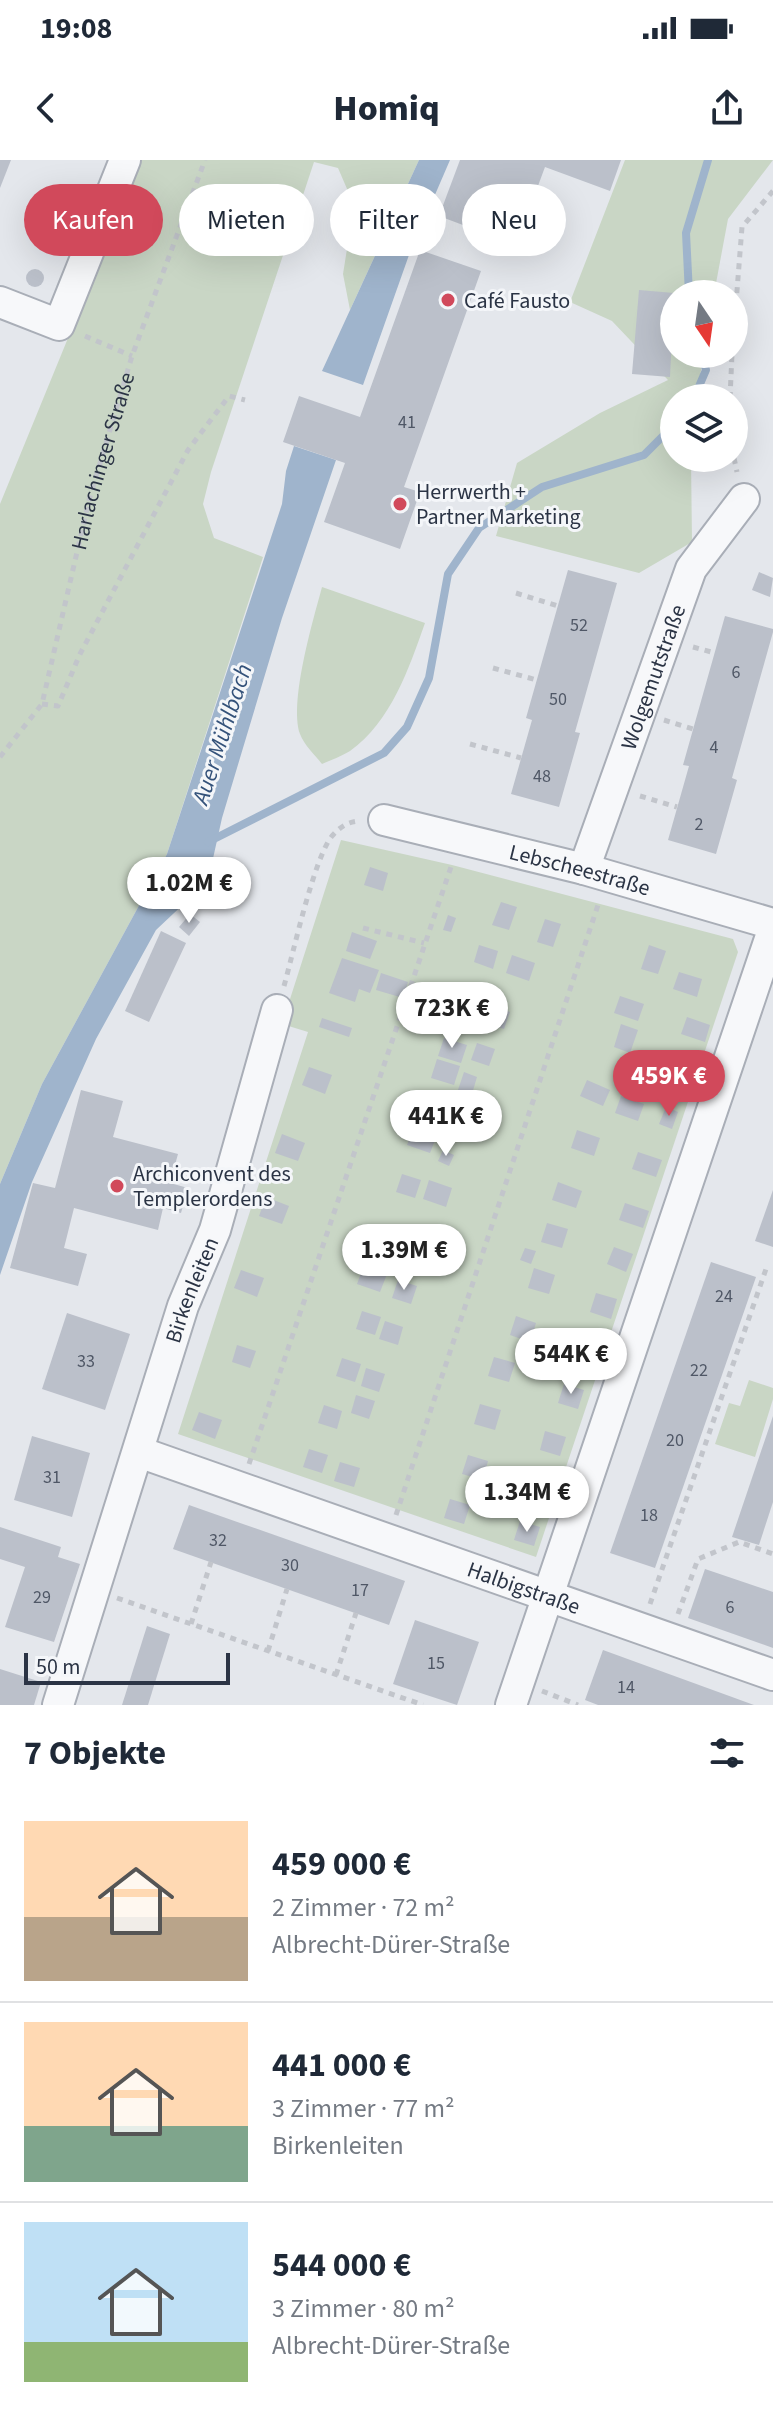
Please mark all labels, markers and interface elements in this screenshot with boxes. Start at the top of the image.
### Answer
text: 19:08 [40,7,112,50]
text: Homiq [333,83,440,134]
icon: back [24,86,68,130]
icon: share [705,86,749,130]
chip: Kaufen [24,184,163,256]
chip: Mieten [179,184,314,256]
chip: Filter [330,184,446,256]
chip: Neu [462,184,566,256]
north arrow [660,280,748,368]
map controls [660,280,748,472]
place label: Café Fausto [464,285,570,317]
marker: Café Fausto [439,291,457,309]
street label: Harlachinger Straße [63,368,143,553]
button: layers [660,384,748,472]
house number: 41 [398,410,416,435]
place label: Herrwerth + Partner Marketing [416,476,581,533]
marker: Herrwerth + Partner Marketing [391,495,409,513]
street label: Wolgemutstraße [613,600,694,754]
house number: 52 [570,613,588,638]
water label: Auer Mühlbach [183,659,262,811]
house number: 6 [732,660,741,685]
house number: 50 [549,687,567,712]
house number: 4 [710,735,719,760]
house number: 48 [533,764,551,789]
house number: 2 [695,812,704,837]
street label: Lebscheestraße [506,836,654,904]
pin: 1.02M € [115,857,263,925]
text: 1.02M € [145,864,233,901]
pin: 723K € [387,982,517,1050]
text: 723K € [414,989,490,1026]
pin: 459K € [604,1050,734,1118]
text: 459K € [631,1057,707,1094]
pin: 441K € [381,1090,511,1158]
text: 441K € [408,1097,484,1134]
place label: Archiconvent des Templerordens [133,1158,291,1215]
marker: Archiconvent des Templerordens [108,1177,126,1195]
pin: 1.39M € [330,1224,478,1292]
text: 1.39M € [360,1231,448,1268]
street label: Birkenleiten [157,1232,227,1347]
house number: 24 [715,1284,733,1309]
pin: 544K € [506,1328,636,1396]
text: 544K € [533,1335,609,1372]
house number: 33 [77,1349,95,1374]
house number: 22 [690,1358,708,1383]
house number: 20 [666,1428,684,1453]
house number: 31 [43,1465,61,1490]
pin: 1.34M € [453,1466,601,1534]
text: 1.34M € [483,1473,571,1510]
house number: 18 [640,1503,658,1528]
house number: 32 [209,1528,227,1553]
house number: 30 [281,1553,299,1578]
street label: Halbigstraße [463,1554,585,1623]
house number: 17 [351,1578,369,1603]
house number: 29 [33,1585,51,1610]
house number: 6 [726,1595,735,1620]
scale bar [24,1649,230,1685]
text: 50 m [36,1651,81,1683]
house number: 15 [427,1651,445,1676]
house number: 14 [617,1675,635,1700]
text: 7 Objekte [24,1729,166,1778]
icon: filters [705,1731,749,1775]
text: 459 000 € [272,1840,411,1889]
icon: home [88,1853,184,1949]
text: 2 Zimmer · 72 m² [272,1889,455,1926]
text: Albrecht-Dürer-Straße [272,1926,510,1963]
text: 441 000 € [272,2041,411,2090]
icon: home [88,2054,184,2150]
text: 3 Zimmer · 77 m² [272,2090,455,2127]
text: Birkenleiten [272,2127,404,2164]
text: 544 000 € [272,2241,411,2290]
icon: home [88,2254,184,2350]
text: 3 Zimmer · 80 m² [272,2290,455,2327]
text: Albrecht-Dürer-Straße [272,2327,510,2364]

